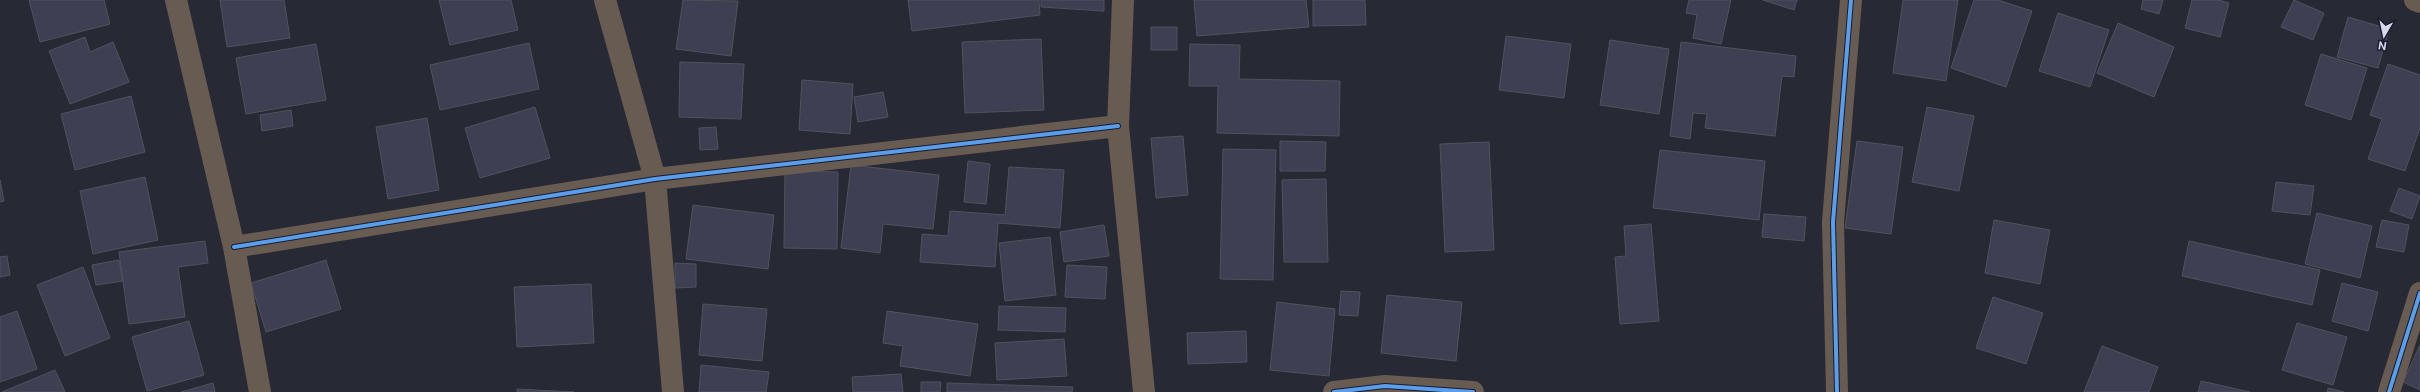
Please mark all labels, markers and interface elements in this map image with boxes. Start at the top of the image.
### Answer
north arrow [2364,16,2404,56]
text: N [2377,39,2388,52]

